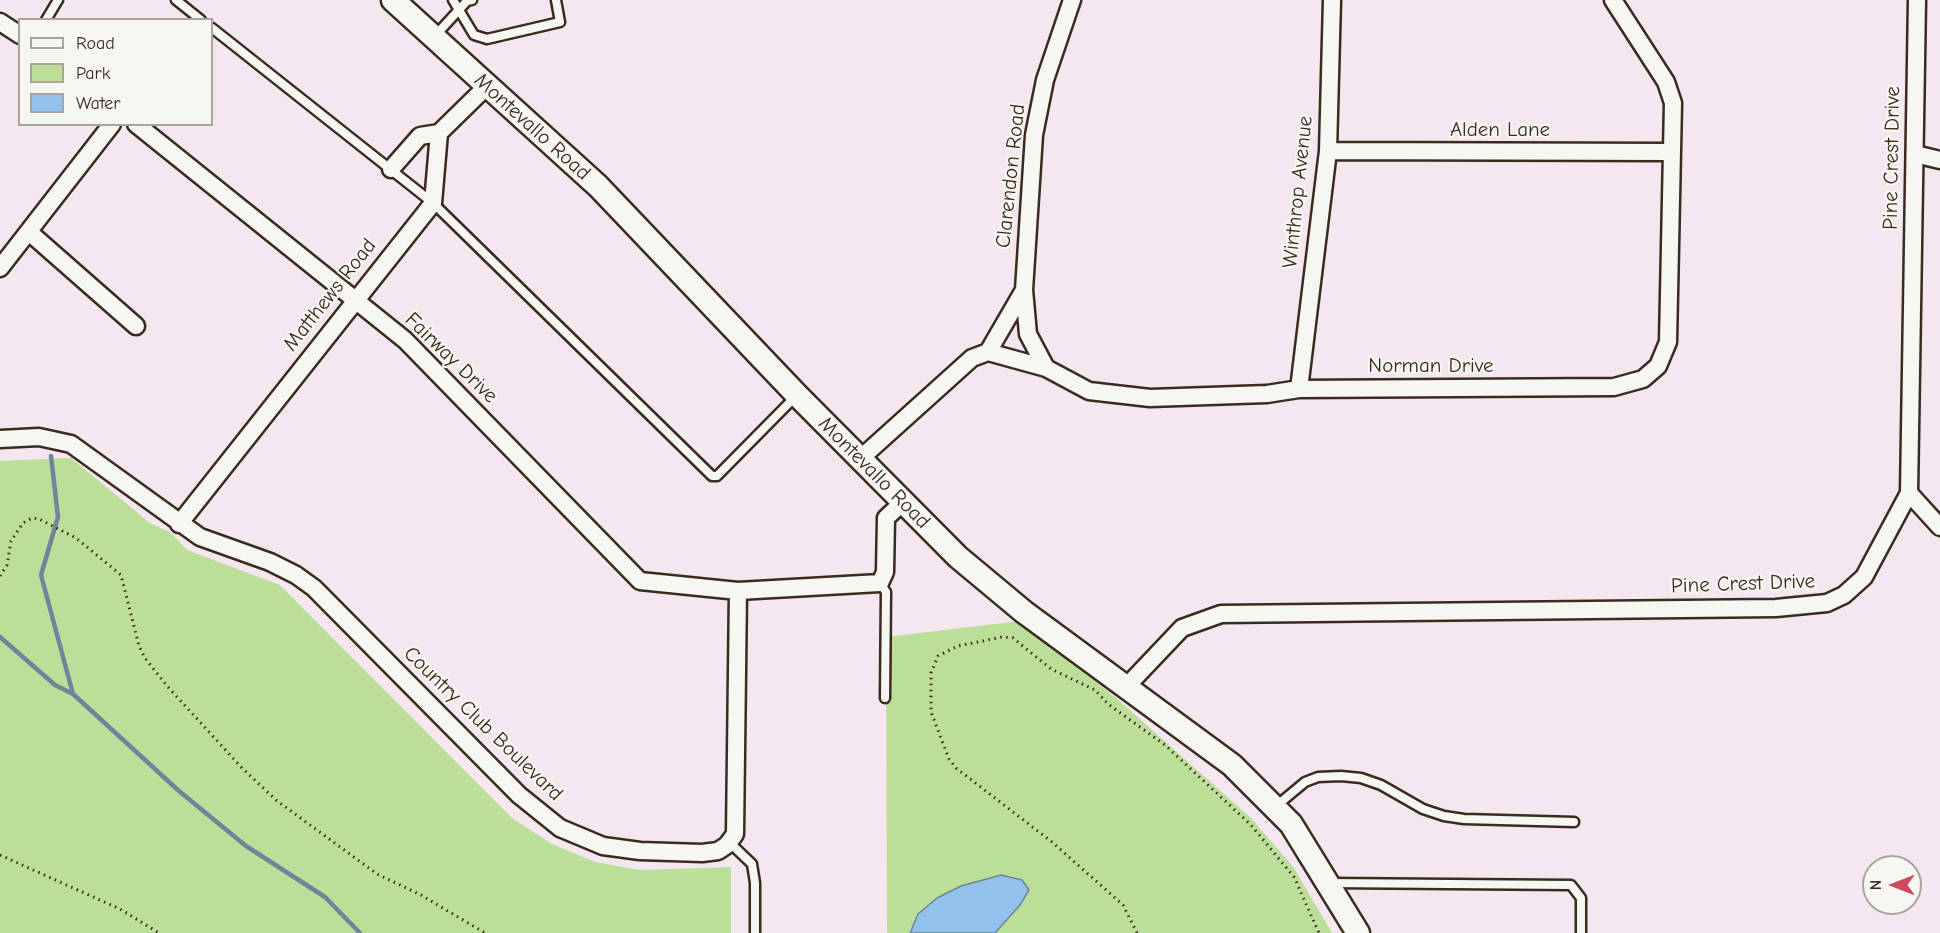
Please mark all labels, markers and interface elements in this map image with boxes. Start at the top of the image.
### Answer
legend [18,18,213,126]
text: Road [76,33,115,54]
text: Park [76,63,110,84]
street label: Montevallo Road [469,68,595,186]
street label: Pine Crest Drive [1878,86,1906,230]
text: Water [76,93,120,114]
street label: Clarendon Road [991,103,1031,249]
street label: Winthrop Avenue [1277,115,1319,269]
street label: Alden Lane [1450,117,1550,143]
street label: Matthews Road [278,234,382,356]
street label: Fairway Drive [399,307,503,409]
street label: Norman Drive [1368,353,1494,379]
street label: Montevallo Road [813,412,935,534]
street label: Pine Crest Drive [1671,569,1815,599]
street label: Country Club Boulevard [398,641,568,807]
north arrow [1862,855,1922,915]
text: N [1867,880,1885,890]

